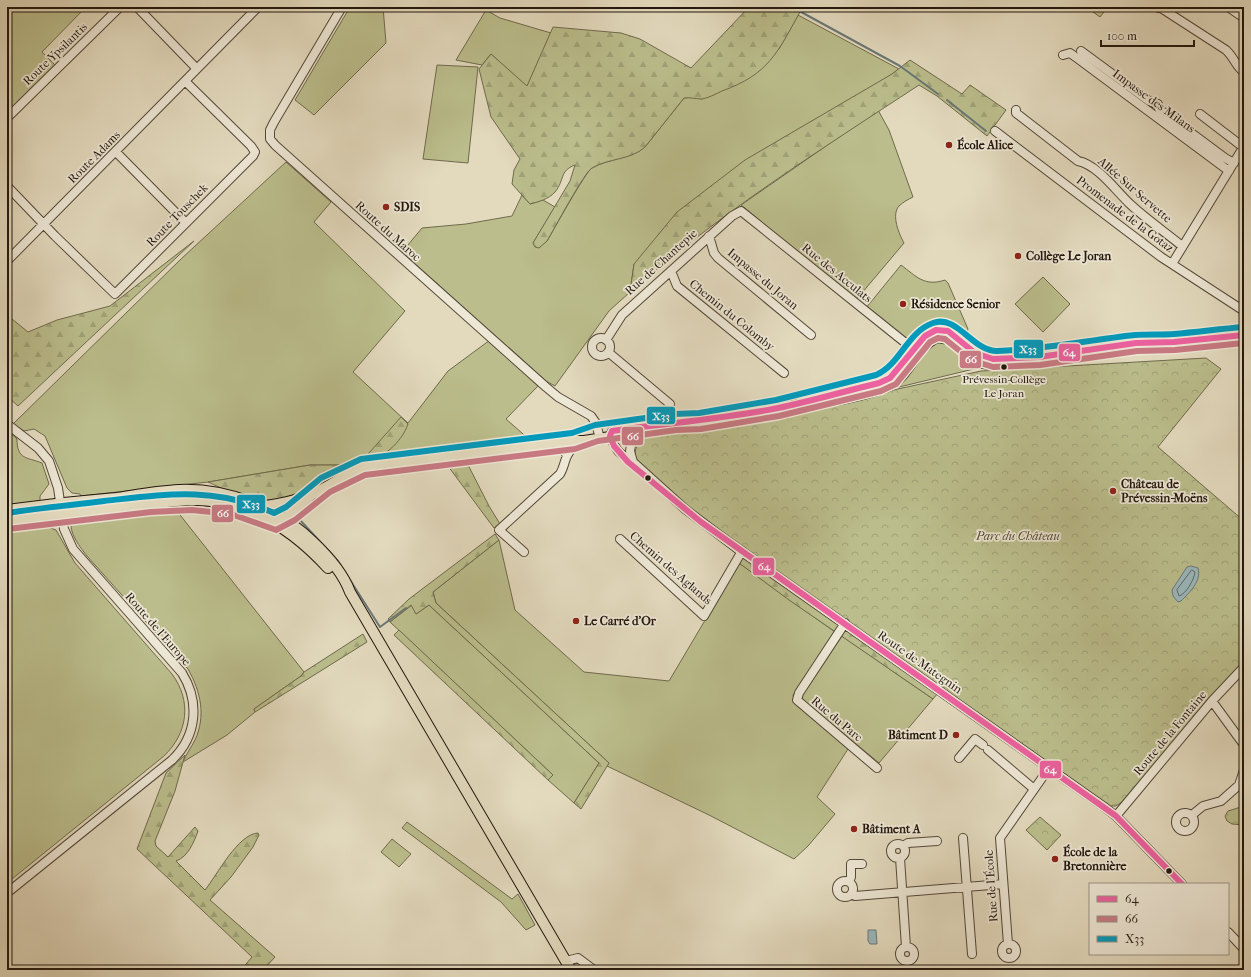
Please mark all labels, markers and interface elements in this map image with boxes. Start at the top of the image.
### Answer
street label: Route Ypsilantis [20,19,90,88]
scale bar [1101,22,1194,48]
text: 100 m [1107,29,1137,43]
street label: Impasse des Milans [1110,66,1198,136]
street label: Route Adams [65,127,124,186]
place label: École Alice [957,137,1013,152]
marker: École Alice [944,140,954,150]
street label: Allée Sur Servette [1095,154,1175,226]
street label: Promenade de la Gotaz [1074,173,1177,255]
street label: Route Touschek [143,180,211,249]
street label: Route du Maroc [353,198,423,264]
place label: SDIS [394,200,420,214]
marker: SDIS [381,202,391,212]
street label: Rue de Chantepie [622,226,700,298]
street label: Rue des Acculats [799,241,875,306]
street label: Impasse du Joran [725,245,801,313]
place label: Collège Le Joran [1026,249,1112,264]
marker: Collège Le Joran [1013,251,1023,261]
street label: Chemin du Colomby [687,276,778,354]
place label: Résidence Senior [911,297,1001,311]
marker: Résidence Senior [898,299,908,309]
line badge: X33 [1013,339,1044,359]
text: X33 [1018,343,1037,356]
line badge: 64 [1058,343,1081,362]
text: 64 [1063,346,1076,359]
line badge: 66 [959,350,982,369]
text: 66 [965,353,978,366]
marker: Prévessin-Collège Le Joran [999,362,1009,372]
place label: Prévessin-Collège Le Joran [962,373,1046,400]
line badge: X33 [646,406,676,425]
text: X33 [651,410,670,423]
line badge: 66 [621,426,644,446]
text: 66 [627,430,640,443]
unlabelled marker [643,473,653,483]
place label: Château de Prévessin-Moëns [1121,477,1208,505]
marker: Château de Prévessin-Moëns [1108,486,1118,496]
line badge: X33 [236,494,266,514]
text: X33 [241,498,260,511]
line badge: 66 [211,504,234,523]
text: 66 [217,507,230,520]
street label: Chemin des Aglands [627,529,715,608]
park label: Parc du Château [975,529,1060,543]
line badge: 64 [752,557,775,576]
text: 64 [758,560,771,573]
street label: Route de l'Europe [122,589,194,669]
place label: Le Carré d'Or [584,614,657,628]
marker: Le Carré d'Or [571,616,581,626]
street label: Route de Mategnin [875,628,965,696]
street label: Route de la Fontaine [1131,688,1209,778]
street label: Rue du Parc [809,694,865,744]
place label: Bâtiment D [888,728,948,742]
marker: Bâtiment D [951,730,961,740]
line badge: 64 [1039,760,1062,779]
text: 64 [1044,763,1057,776]
place label: Bâtiment A [862,822,922,836]
marker: Bâtiment A [849,824,859,834]
place label: École de la Bretonnière [1063,844,1126,873]
street label: Rue de l'École [980,849,1001,923]
marker: École de la Bretonnière [1050,854,1060,864]
unlabelled marker [1164,866,1174,876]
legend [1089,883,1229,955]
text: 64 [1125,892,1139,906]
text: 66 [1125,912,1138,926]
text: X33 [1125,932,1144,946]

